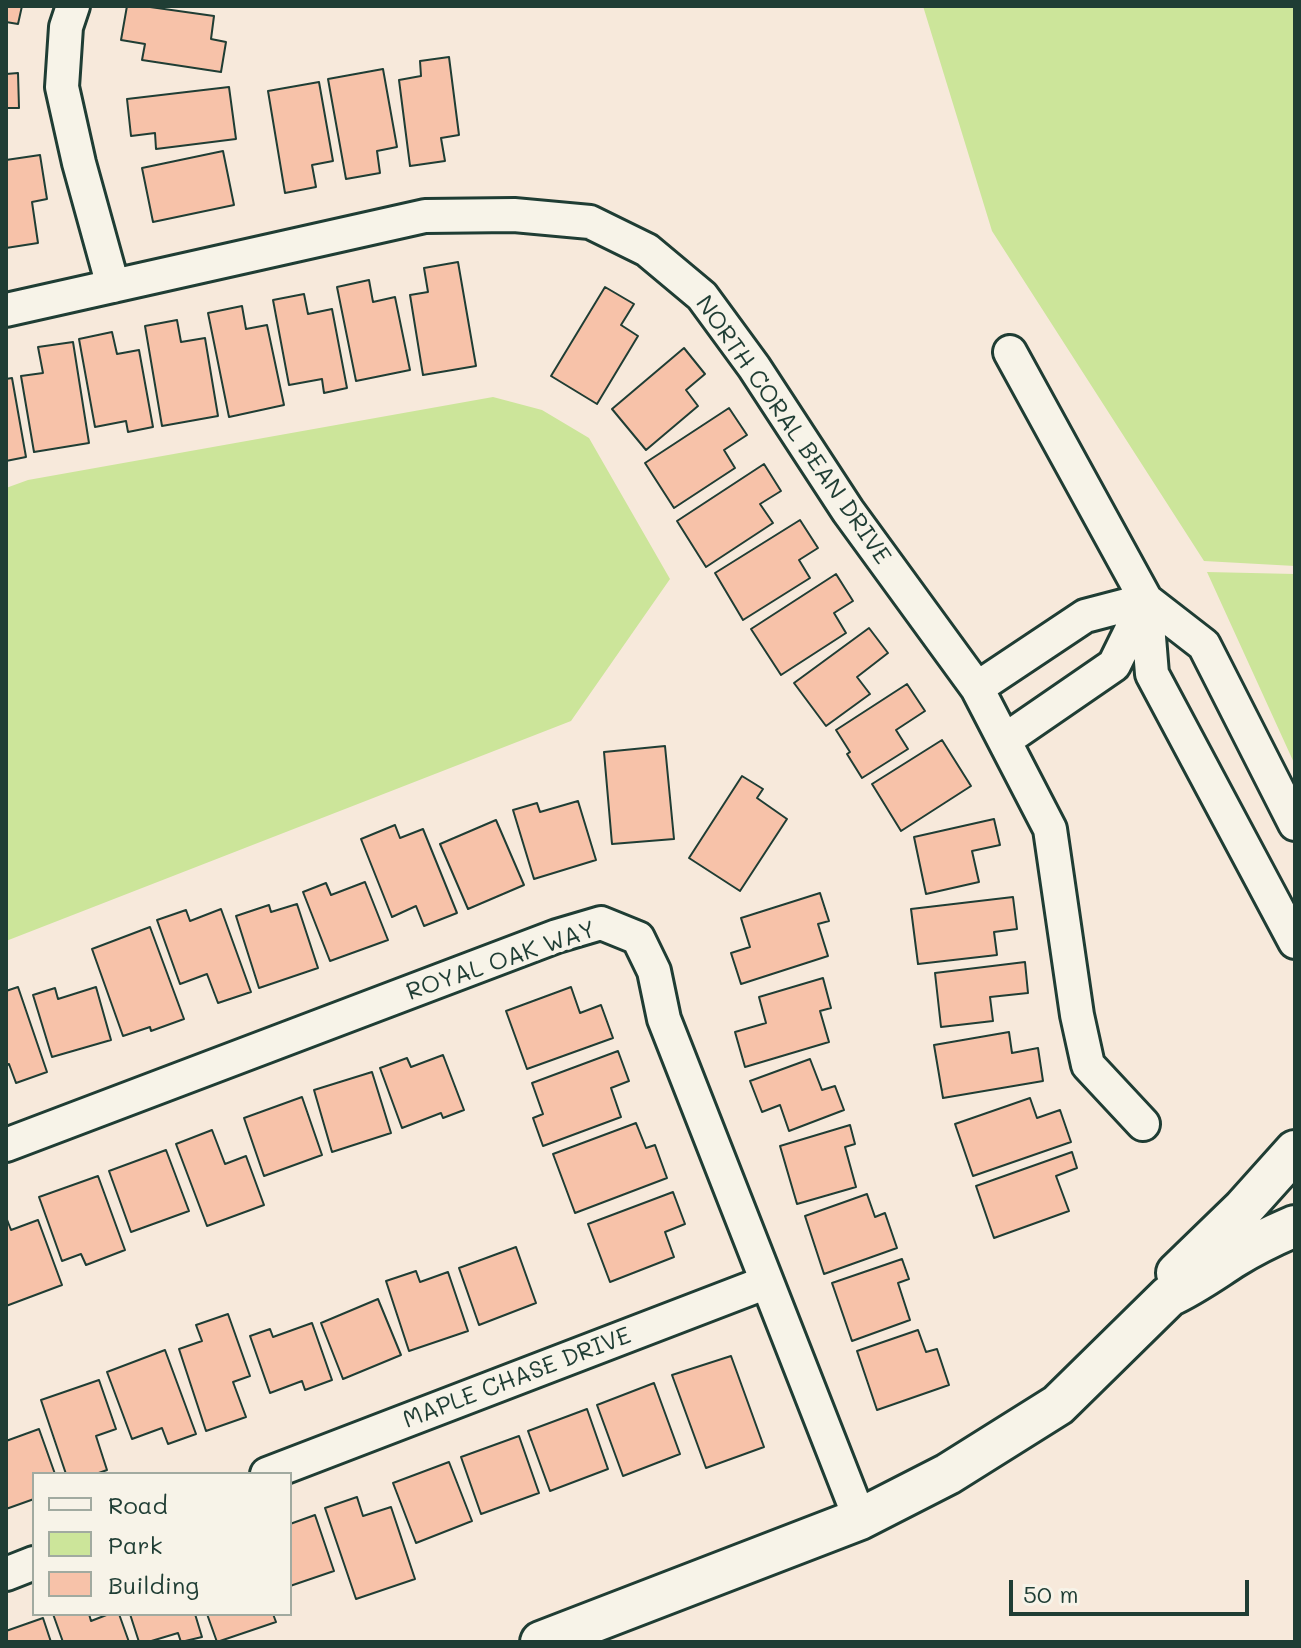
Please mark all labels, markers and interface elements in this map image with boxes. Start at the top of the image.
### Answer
street label: NORTH CORAL BEAN DRIVE [689,290,897,570]
street label: ROYAL OAK WAY [403,915,599,1007]
street label: MAPLE CHASE DRIVE [399,1321,635,1435]
legend [32,1472,292,1616]
text: Road [108,1489,168,1520]
text: Park [108,1529,162,1560]
scale bar [1013,1564,1253,1614]
text: Building [108,1569,199,1600]
text: 50 m [1023,1578,1079,1609]

